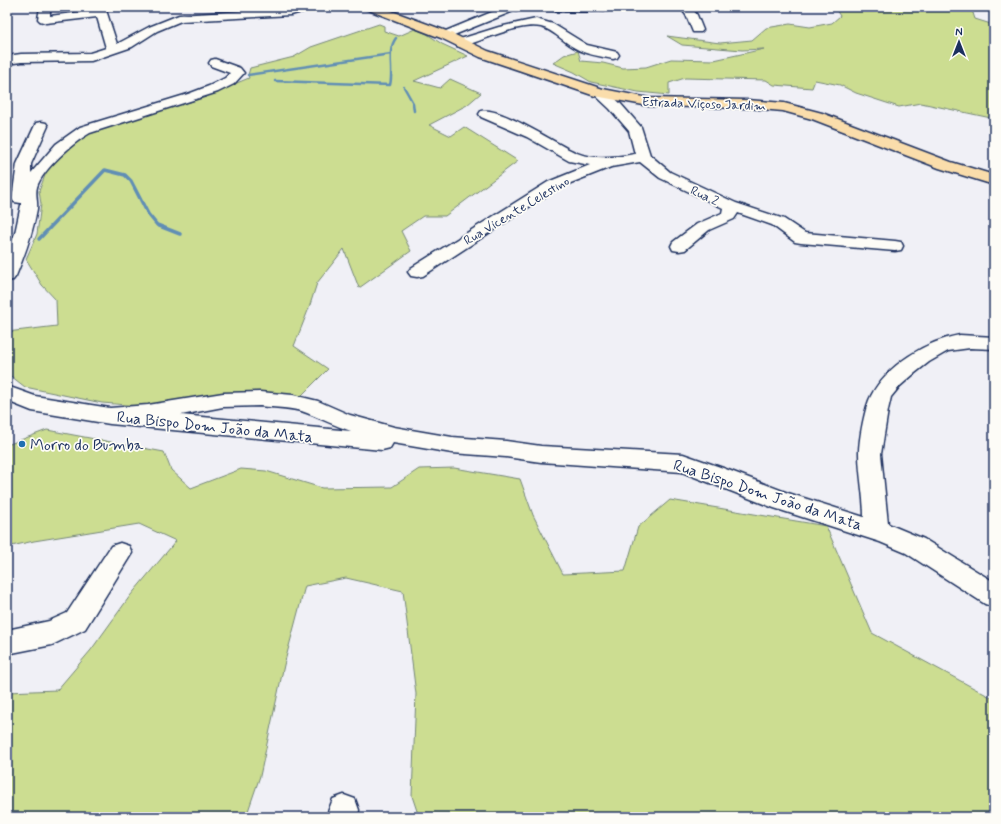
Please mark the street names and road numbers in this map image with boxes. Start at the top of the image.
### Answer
street label: Estrada Viçoso Jardim [642,94,766,115]
street label: Rua Vicente Celestino [461,173,573,250]
street label: Rua 2 [687,182,722,211]
street label: Rua Bispo Dom João da Mata [116,407,314,448]
street label: Rua Bispo Dom João da Mata [670,455,865,536]

